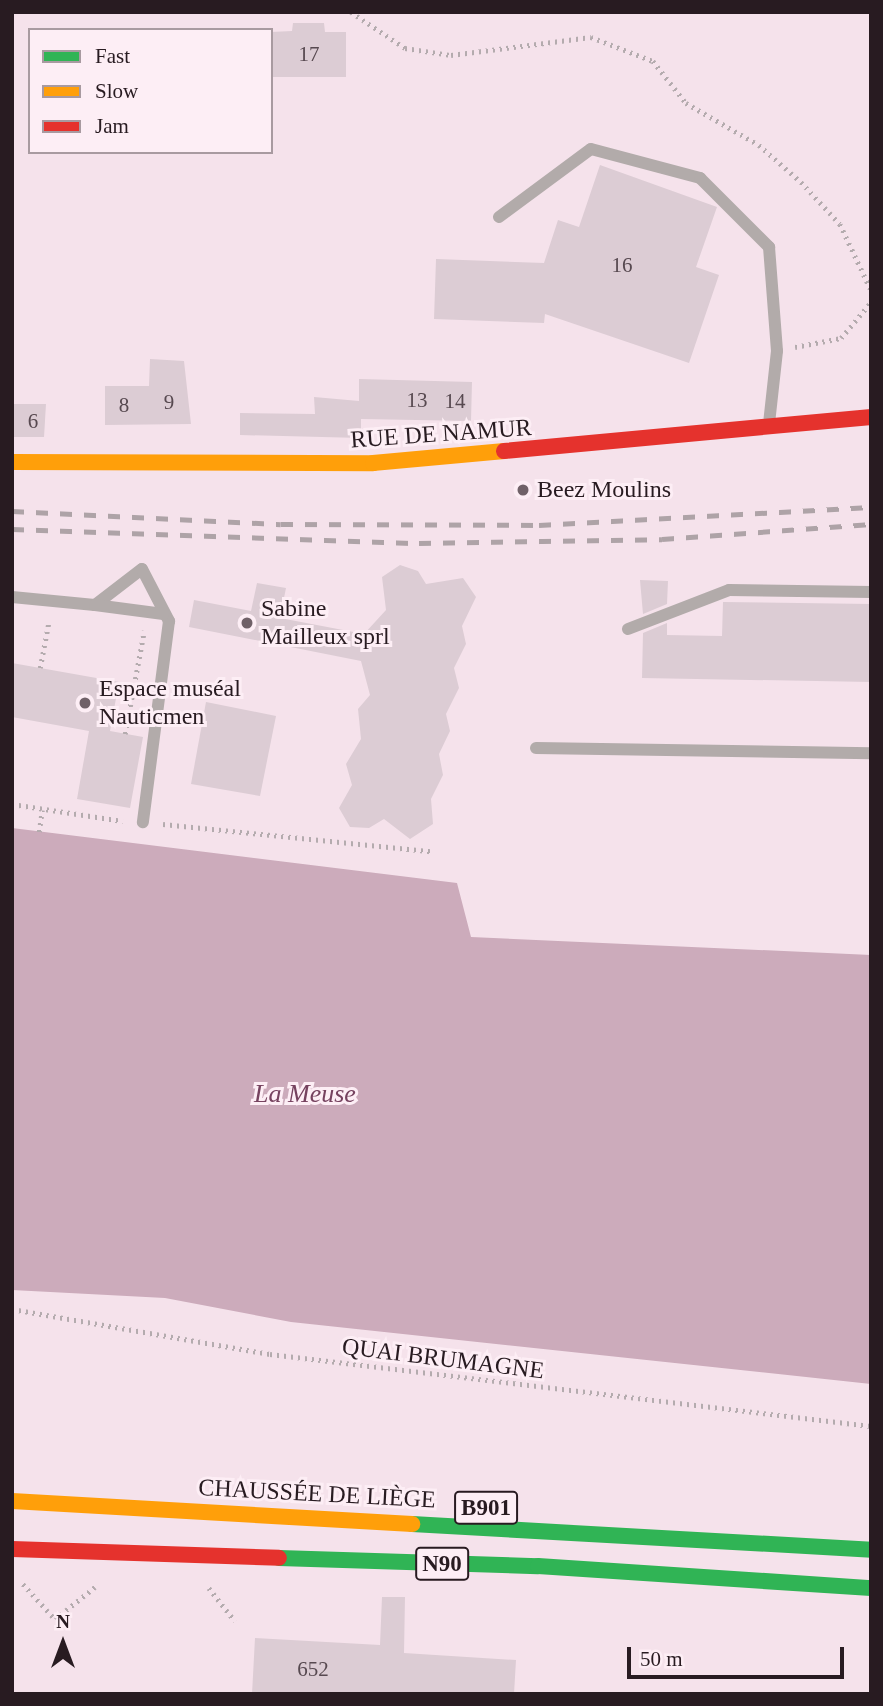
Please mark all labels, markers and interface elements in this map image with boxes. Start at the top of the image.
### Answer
legend [28,28,273,154]
house number: 17 [298,41,320,67]
text: Fast [95,44,130,68]
text: Slow [95,79,138,103]
text: Jam [95,114,129,138]
house number: 16 [612,252,632,278]
house number: 13 [406,387,428,413]
house number: 14 [444,388,466,414]
house number: 9 [164,389,174,415]
house number: 8 [119,392,129,418]
house number: 6 [28,408,38,434]
street label: RUE DE NAMUR [350,413,532,455]
place label: Beez Moulins [537,476,671,504]
marker: Beez Moulins [515,482,531,498]
place label: Sabine Mailleux sprl [261,595,390,651]
marker: Sabine Mailleux sprl [239,615,255,631]
place label: Espace muséal Nauticmen [99,675,241,731]
marker: Espace muséal Nauticmen [77,695,93,711]
water label: La Meuse [254,1078,356,1110]
street label: QUAI BRUMAGNE [340,1332,546,1386]
street label: CHAUSSÉE DE LIÈGE [198,1473,436,1515]
road number: B901 [453,1488,519,1527]
road number: N90 [414,1544,470,1583]
north arrow [28,1608,98,1678]
text: N [56,1611,70,1632]
scale bar [631,1632,848,1676]
text: 50 m [640,1647,683,1671]
house number: 652 [297,1656,329,1682]

